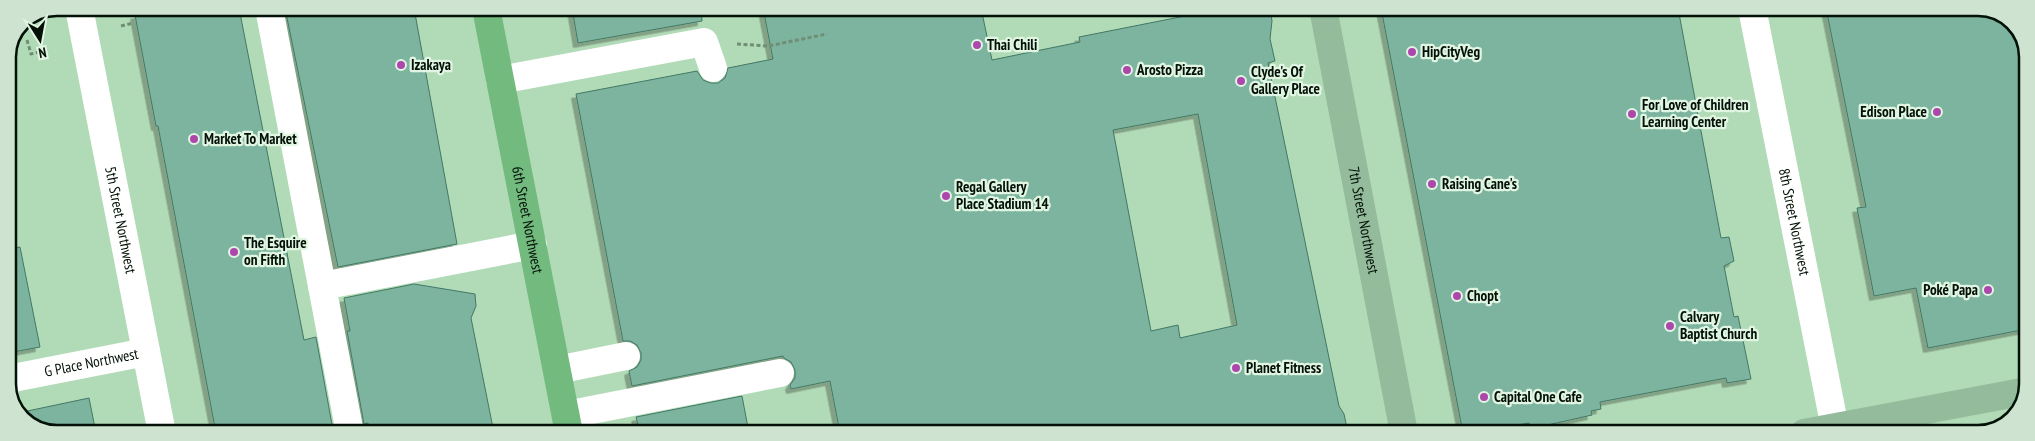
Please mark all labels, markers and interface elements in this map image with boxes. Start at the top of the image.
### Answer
north arrow [15,15,65,65]
place label: Thai Chili [987,35,1037,54]
marker: Thai Chili [971,39,983,51]
place label: HipCityVeg [1422,42,1480,61]
text: N [37,43,48,62]
marker: HipCityVeg [1406,46,1418,58]
place label: Izakaya [411,55,451,74]
marker: Izakaya [395,59,407,71]
place label: Arosto Pizza [1136,60,1203,79]
place label: Clyde's Of Gallery Place [1251,62,1320,98]
marker: Arosto Pizza [1121,64,1133,76]
marker: Clyde's Of Gallery Place [1235,75,1247,87]
place label: For Love of Children Learning Center [1642,95,1749,131]
place label: Edison Place [1860,102,1927,121]
marker: Edison Place [1931,106,1943,118]
marker: For Love of Children Learning Center [1626,108,1638,120]
place label: Market To Market [204,129,297,148]
marker: Market To Market [188,133,200,145]
street label: 5th Street Northwest [101,165,141,275]
street label: 6th Street Northwest [508,165,548,275]
street label: 7th Street Northwest [1344,165,1383,275]
street label: 8th Street Northwest [1775,166,1815,277]
place label: Raising Cane's [1442,174,1517,193]
place label: Regal Gallery Place Stadium 14 [956,177,1049,213]
marker: Raising Cane's [1426,178,1438,190]
marker: Regal Gallery Place Stadium 14 [940,190,952,202]
place label: The Esquire on Fifth [244,233,307,269]
marker: The Esquire on Fifth [228,246,240,258]
place label: Poké Papa [1923,280,1978,299]
marker: Poké Papa [1982,284,1994,296]
place label: Chopt [1467,286,1499,305]
marker: Chopt [1451,290,1463,302]
place label: Calvary Baptist Church [1680,307,1757,343]
marker: Calvary Baptist Church [1664,320,1676,332]
street label: G Place Northwest [43,344,140,381]
place label: Planet Fitness [1246,358,1321,377]
marker: Planet Fitness [1230,362,1242,374]
place label: Capital One Cafe [1494,387,1582,406]
marker: Capital One Cafe [1478,391,1490,403]

